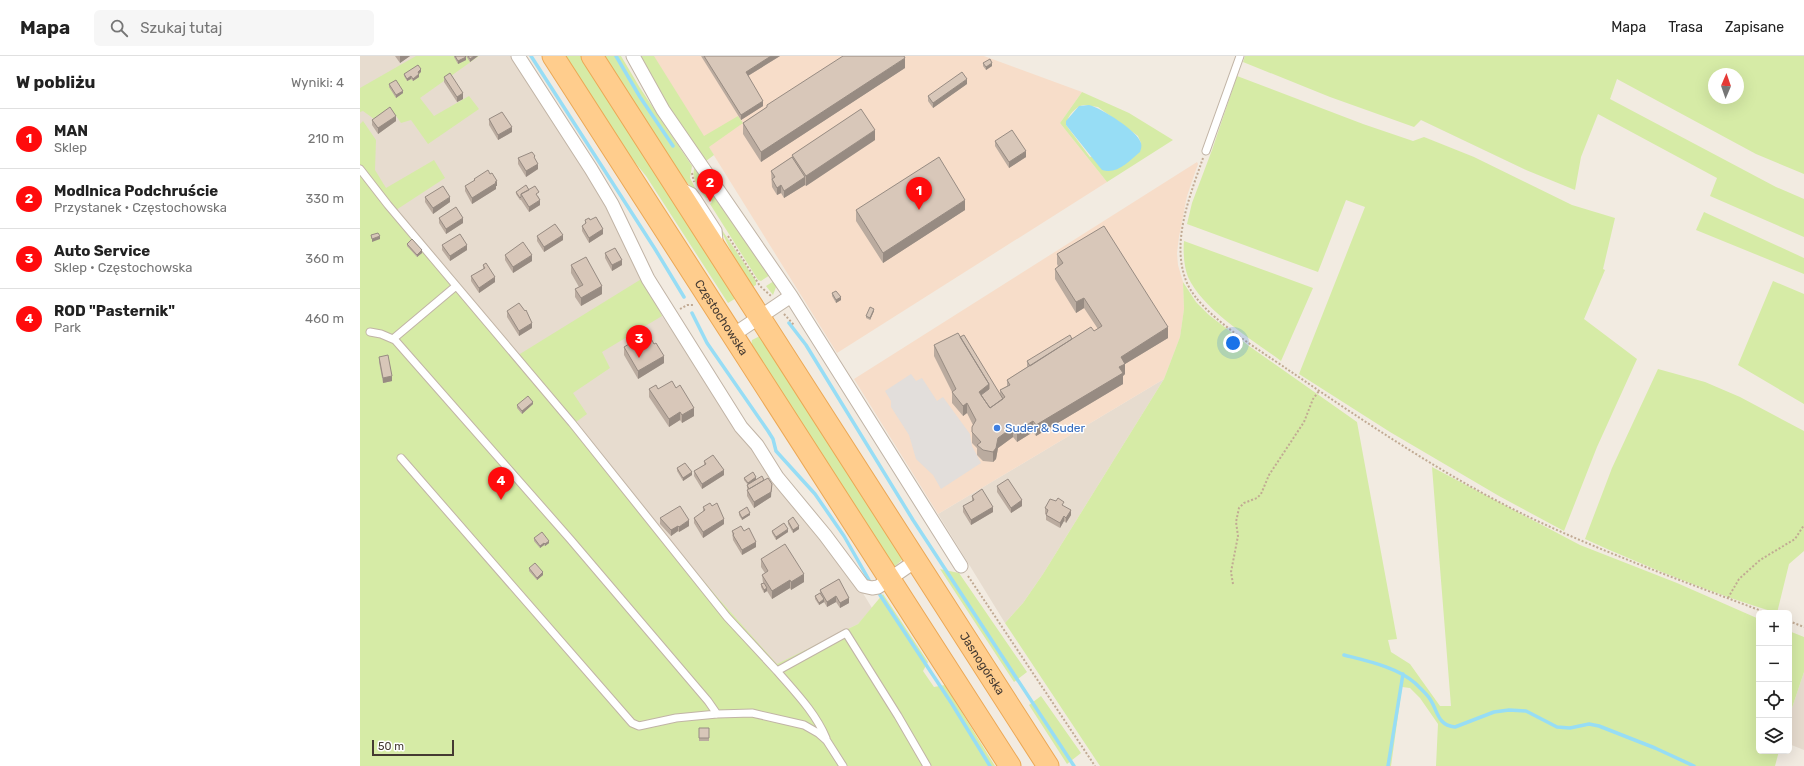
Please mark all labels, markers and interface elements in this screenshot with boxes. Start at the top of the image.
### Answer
search box [94,10,374,46]
text: Mapa [20,16,70,39]
icon: search [108,17,130,39]
text: Szukaj tutaj [140,19,222,37]
text: Mapa [1611,19,1646,36]
text: Trasa [1668,19,1703,36]
text: Zapisane [1725,19,1784,36]
north arrow [1708,68,1744,104]
text: W pobliżu [16,72,95,92]
text: Wyniki: 4 [291,75,344,90]
text: MAN [54,122,88,140]
text: 1 [26,131,32,146]
text: 210 m [308,131,344,146]
text: Sklep [54,140,87,155]
pin: 2 [697,169,723,202]
pin: 1 [906,177,932,210]
text: Modlnica Podchruście [54,182,218,200]
text: 2 [25,191,33,206]
text: 330 m [305,191,344,206]
text: Przystanek · Częstochowska [54,200,227,215]
text: Auto Service [54,242,150,260]
text: 3 [25,251,33,266]
text: 360 m [305,251,344,266]
text: Sklep · Częstochowska [54,260,192,275]
street label: Częstochowska [692,277,751,358]
text: ROD "Pasternik" [54,302,175,320]
text: 4 [25,311,33,326]
text: 460 m [305,311,344,326]
text: Park [54,320,81,335]
pin: 3 [626,325,652,358]
your location [1223,333,1243,353]
place label: Suder & Suder [1005,421,1086,435]
marker: Suder & Suder [992,423,1002,433]
pin: 4 [488,467,514,500]
map controls [1756,610,1792,754]
button: + [1756,610,1792,646]
street label: Jasnogórska [957,629,1007,698]
button: − [1756,646,1792,682]
button: locate [1756,682,1792,718]
button: layers [1756,718,1792,754]
scale bar [372,738,454,757]
text: 50 m [378,740,404,753]

